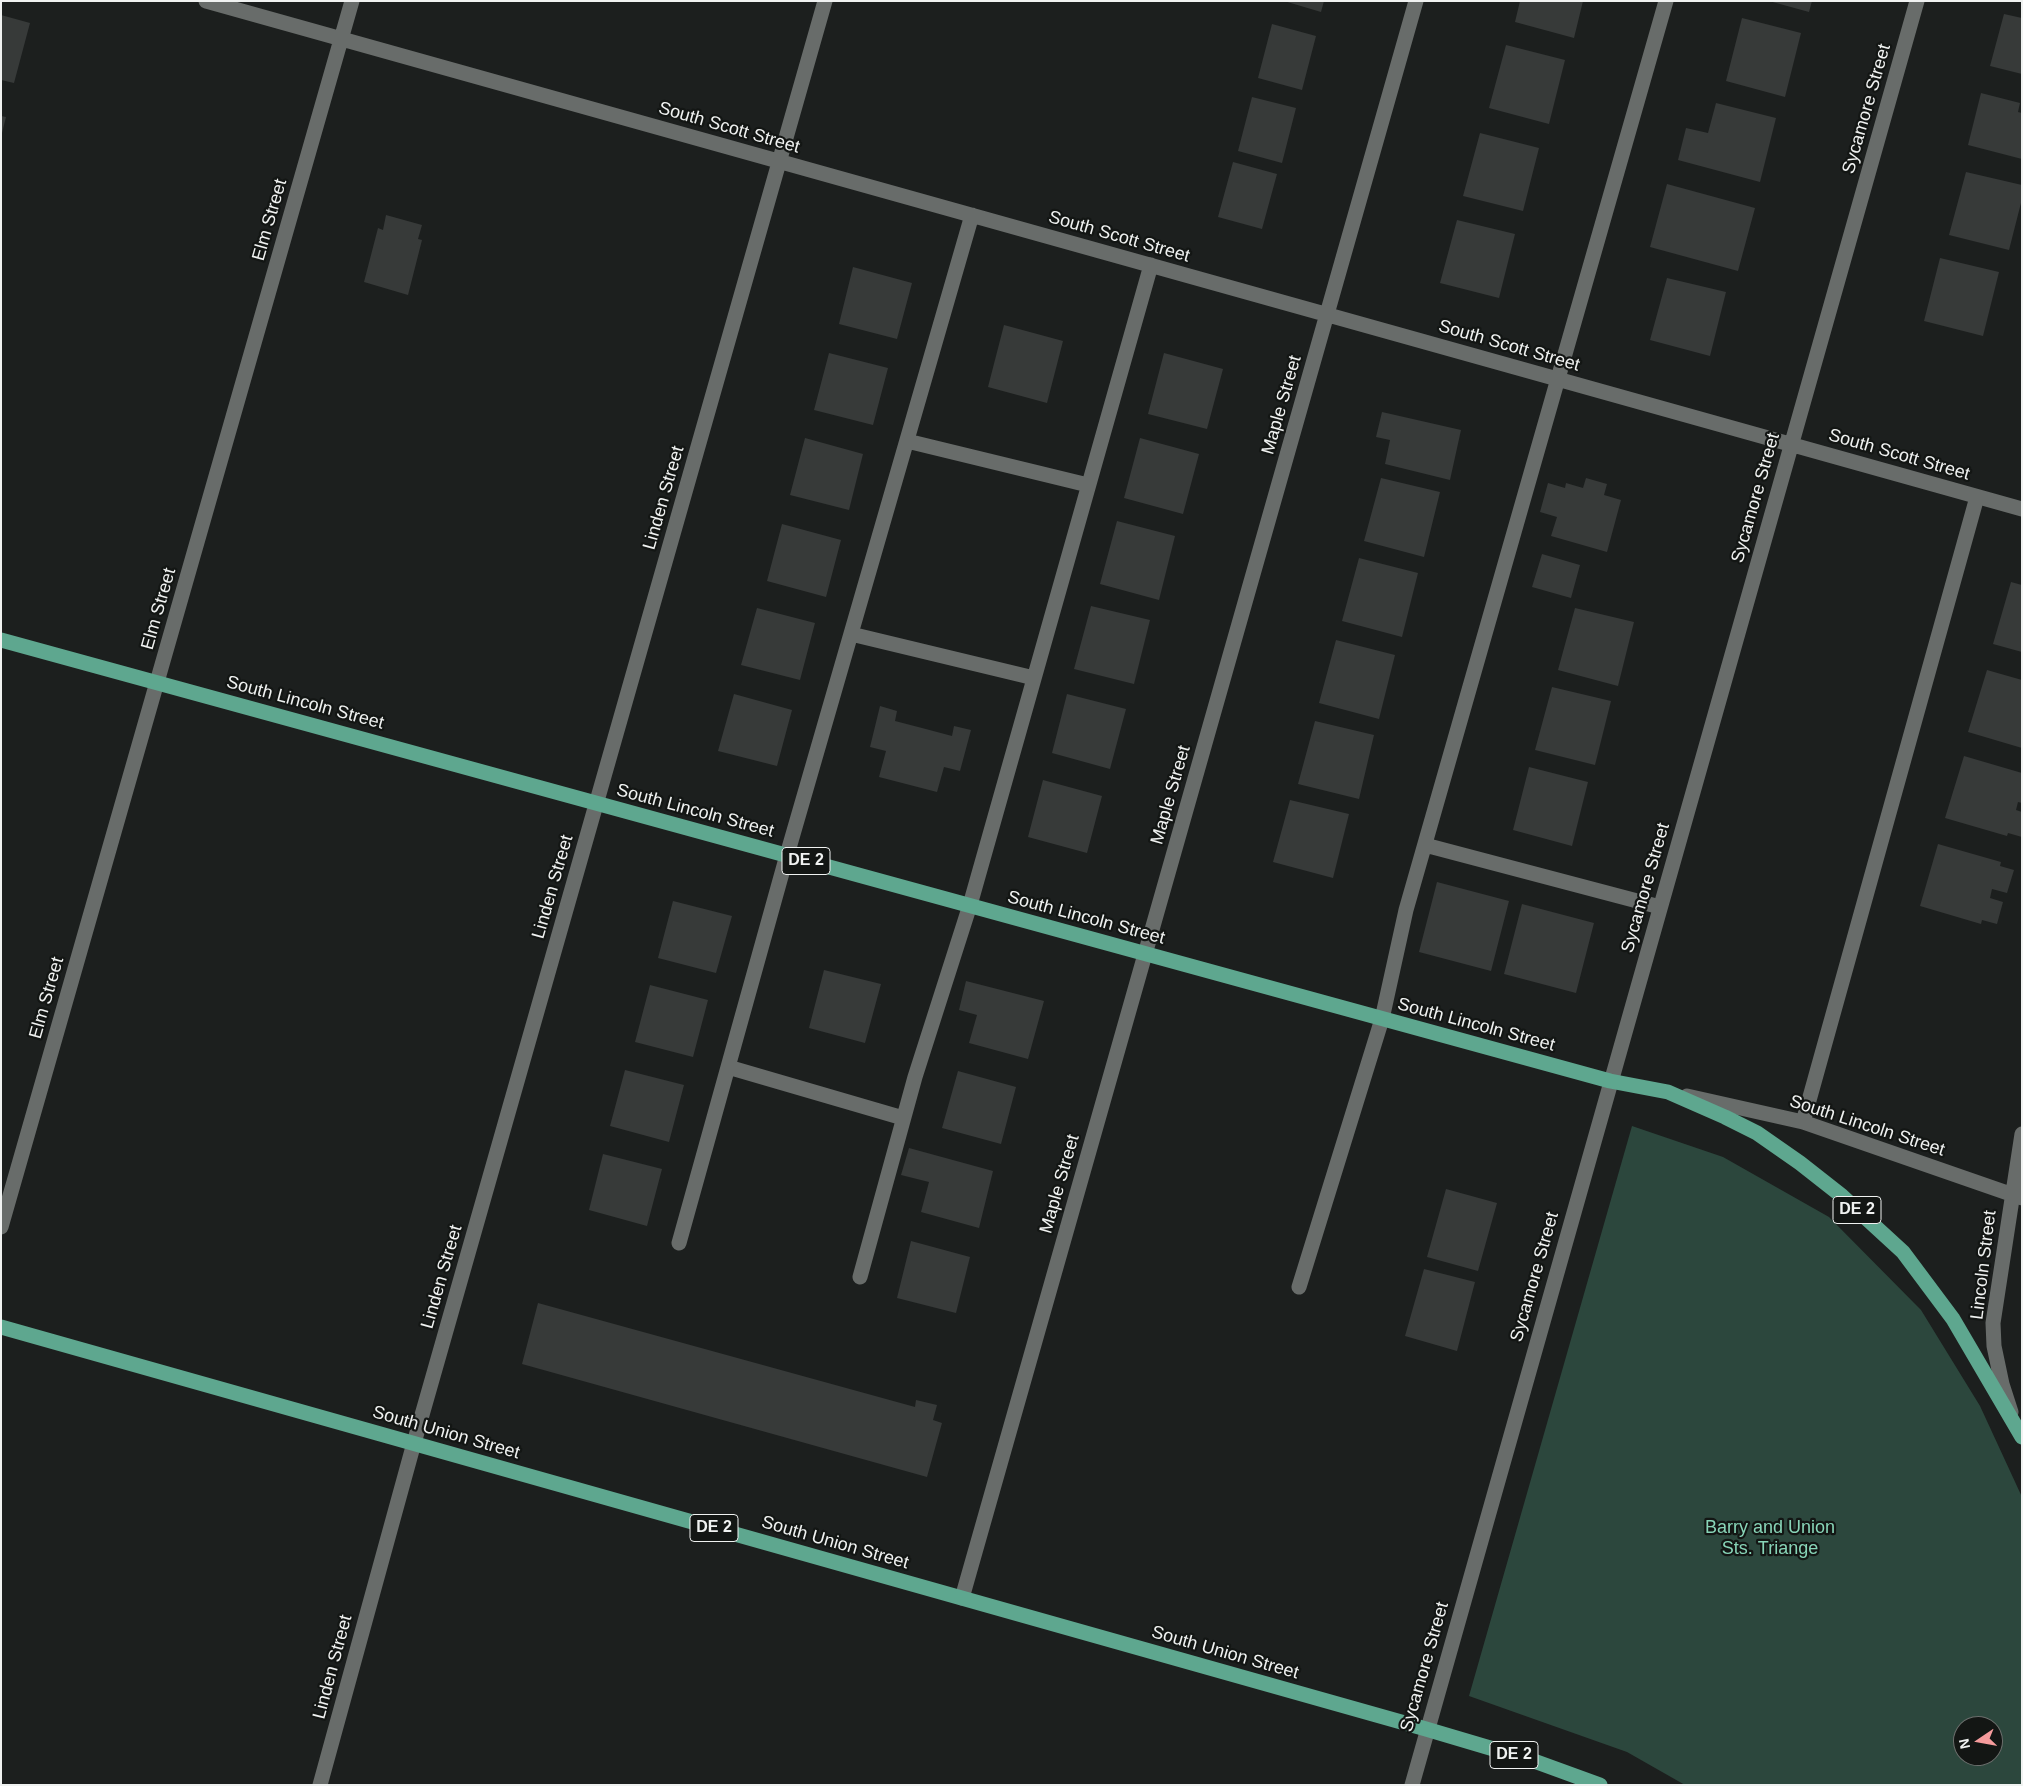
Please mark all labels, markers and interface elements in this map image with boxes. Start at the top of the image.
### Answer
street label: Sycamore Street [1838,42,1896,176]
street label: South Scott Street [656,97,802,159]
street label: Elm Street [248,177,292,263]
street label: South Scott Street [1046,206,1192,268]
street label: South Scott Street [1436,315,1582,377]
street label: Maple Street [1258,353,1306,457]
street label: South Scott Street [1826,424,1972,486]
street label: Sycamore Street [1727,431,1785,565]
street label: Linden Street [639,444,689,552]
street label: Elm Street [137,566,181,652]
street label: South Lincoln Street [224,672,386,734]
street label: Maple Street [1147,743,1195,847]
street label: South Lincoln Street [614,780,776,842]
street label: Sycamore Street [1617,821,1675,955]
street label: Linden Street [528,833,578,941]
road number: DE 2 [782,848,830,874]
street label: South Lincoln Street [1005,887,1167,949]
street label: Elm Street [25,955,69,1041]
street label: South Lincoln Street [1395,994,1557,1056]
street label: South Lincoln Street [1787,1091,1947,1161]
street label: Maple Street [1036,1132,1084,1236]
road number: DE 2 [1833,1196,1881,1224]
street label: Lincoln Street [1967,1209,2001,1321]
street label: Sycamore Street [1506,1210,1564,1344]
street label: Linden Street [417,1223,467,1331]
street label: South Union Street [370,1402,522,1464]
street label: South Union Street [759,1512,911,1574]
road number: DE 2 [690,1515,738,1542]
park label: Barry and Union Sts. Triange [1705,1517,1835,1560]
street label: Sycamore Street [1396,1600,1454,1734]
street label: Linden Street [309,1612,357,1722]
street label: South Union Street [1149,1622,1301,1684]
north arrow [1953,1716,2003,1766]
text: N [1955,1737,1973,1751]
road number: DE 2 [1490,1742,1538,1768]

